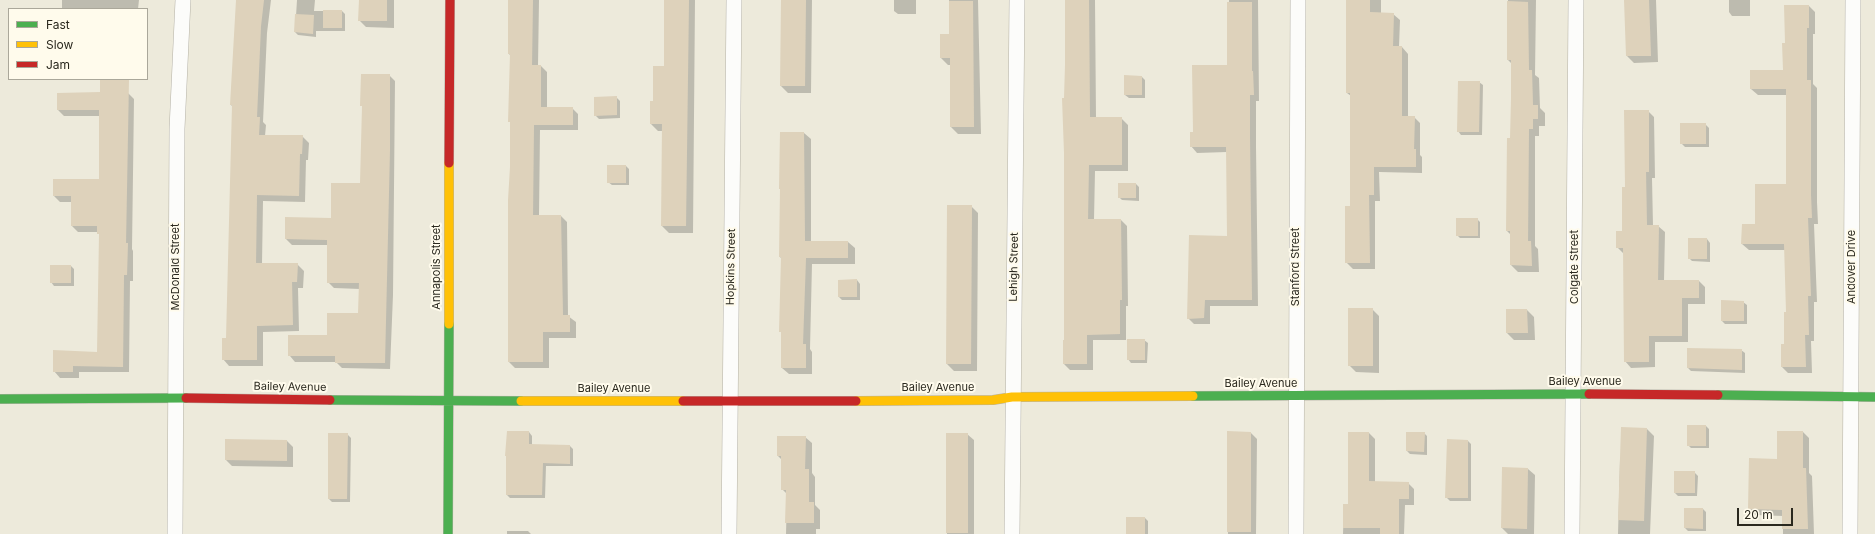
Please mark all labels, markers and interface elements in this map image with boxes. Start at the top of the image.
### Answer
legend [8,8,148,80]
text: Fast [46,17,70,32]
text: Slow [46,37,73,52]
text: Jam [46,57,70,72]
street label: McDonald Street [169,224,183,310]
street label: Annapolis Street [430,224,444,310]
street label: Stanford Street [1289,228,1303,306]
street label: Hopkins Street [724,229,738,305]
street label: Colgate Street [1568,230,1582,304]
street label: Andover Drive [1845,230,1859,304]
street label: Lehigh Street [1007,232,1021,302]
street label: Bailey Avenue [1549,375,1621,389]
street label: Bailey Avenue [1225,377,1297,391]
street label: Bailey Avenue [253,380,327,394]
street label: Bailey Avenue [902,381,974,395]
street label: Bailey Avenue [578,382,650,396]
scale bar [1739,500,1795,526]
text: 20 m [1744,507,1773,522]

